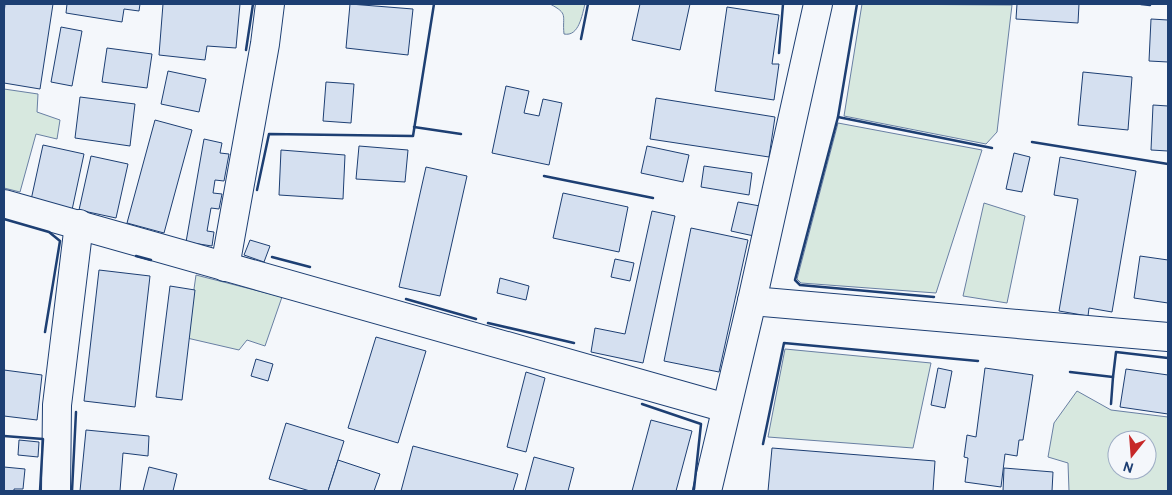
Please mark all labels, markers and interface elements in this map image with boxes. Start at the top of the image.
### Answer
north arrow [1107,430,1157,480]
text: N [1121,456,1136,476]

